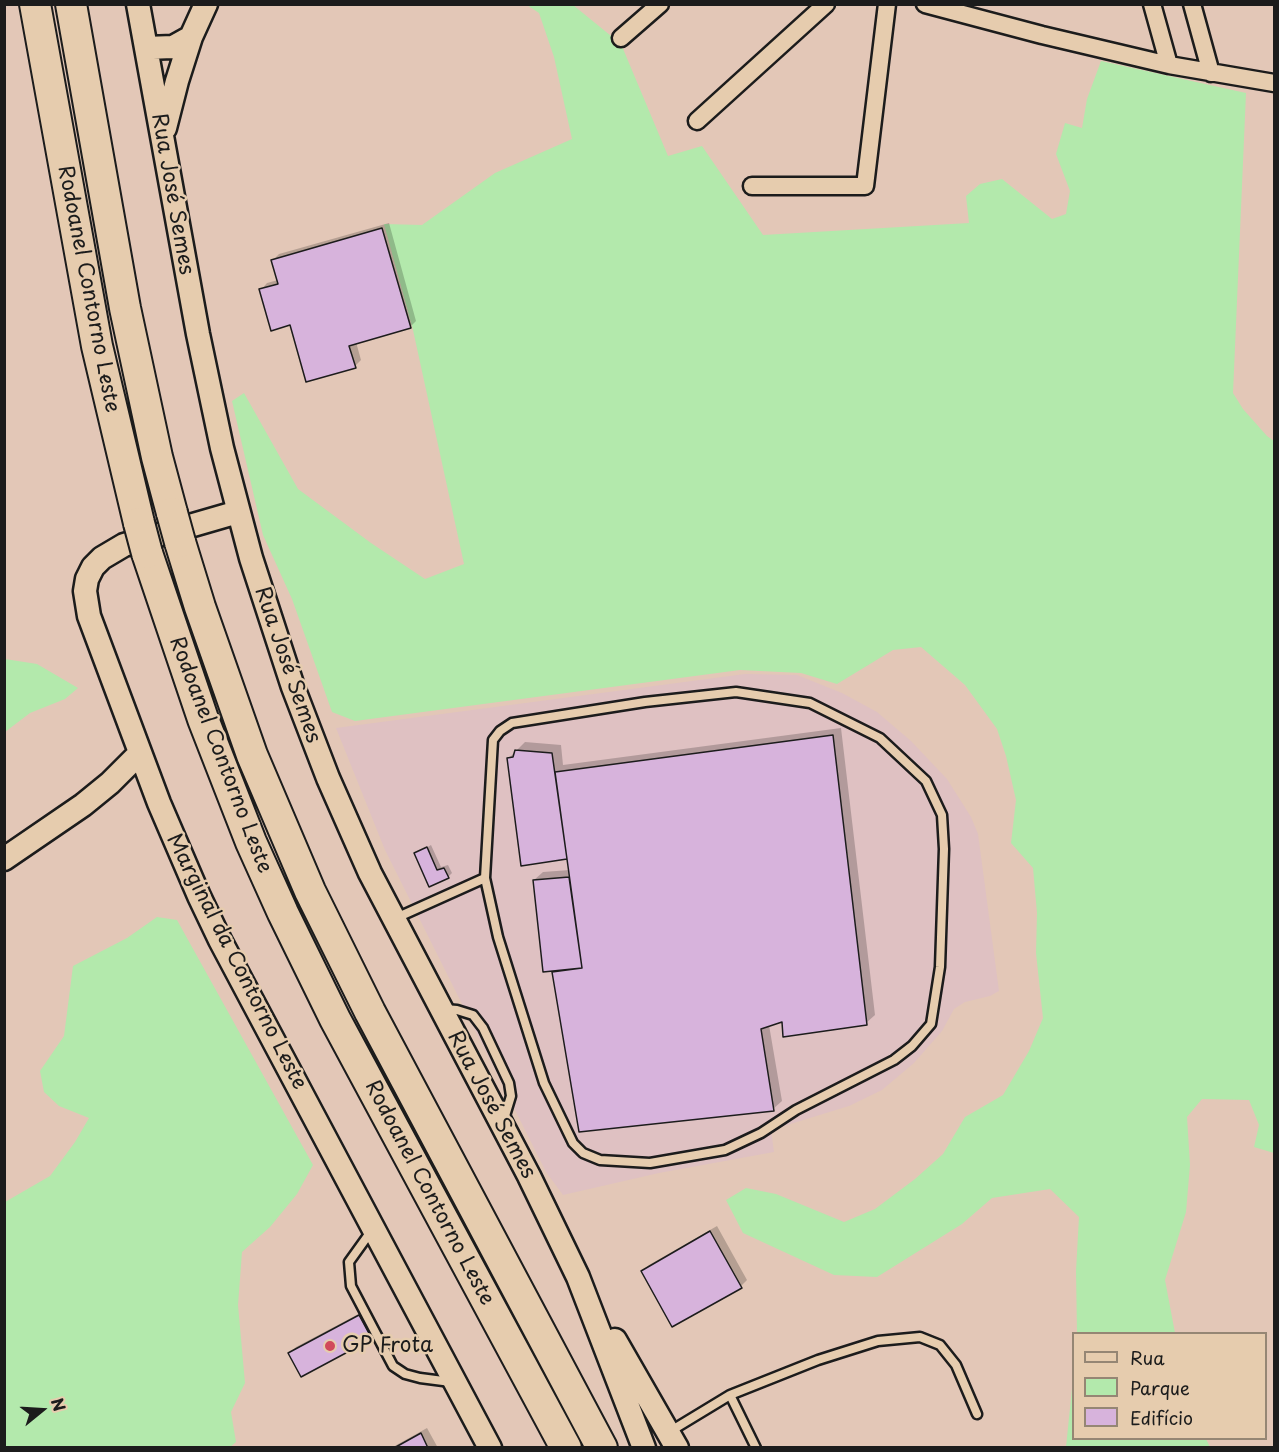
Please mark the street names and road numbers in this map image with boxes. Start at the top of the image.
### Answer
street label: Rua José Semes [145,111,199,277]
street label: Rodoanel Contorno Leste [52,163,124,415]
street label: Rua José Semes [248,584,326,746]
street label: Rodoanel Contorno Leste [163,633,277,877]
street label: Marginal da Contorno Leste [160,830,312,1094]
street label: Rua José Semes [441,1027,541,1183]
street label: Rodoanel Contorno Leste [359,1076,499,1310]

